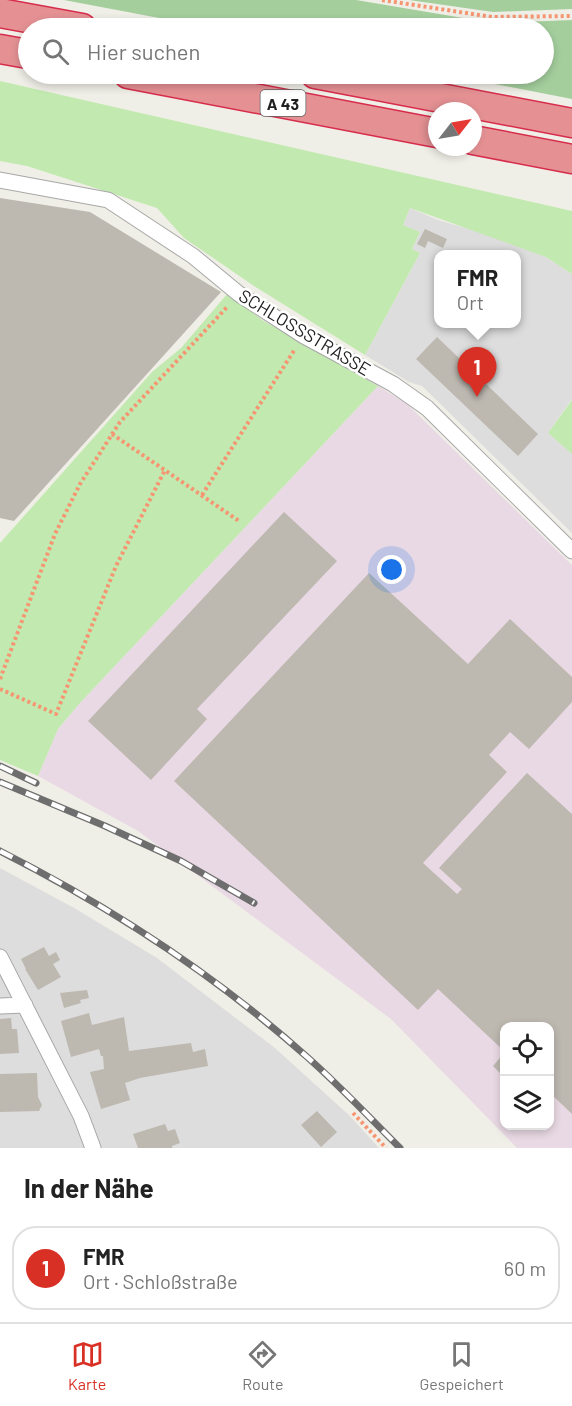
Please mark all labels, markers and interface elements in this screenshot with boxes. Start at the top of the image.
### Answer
search box [18,18,554,84]
icon: search [39,35,72,68]
text: Hier suchen [87,38,200,64]
road number: A 43 [260,90,306,116]
north arrow [428,102,482,156]
popup [434,250,521,328]
text: FMR [457,264,498,290]
street label: SCHLOSSSTRASSE [235,284,375,380]
text: Ort [457,290,484,314]
pin: 1 [458,348,496,397]
your location [377,555,406,584]
map controls [500,1022,554,1130]
button: locate [500,1022,554,1076]
button: layers [500,1076,554,1130]
text: In der Nähe [24,1172,154,1203]
text: FMR [83,1243,125,1269]
text: 1 [42,1256,49,1280]
text: 60 m [504,1256,546,1280]
text: Ort · Schloßstraße [83,1269,238,1293]
tab: Karte [68,1338,106,1393]
tab: Route [242,1338,283,1393]
tab: Gespeichert [420,1338,504,1393]

